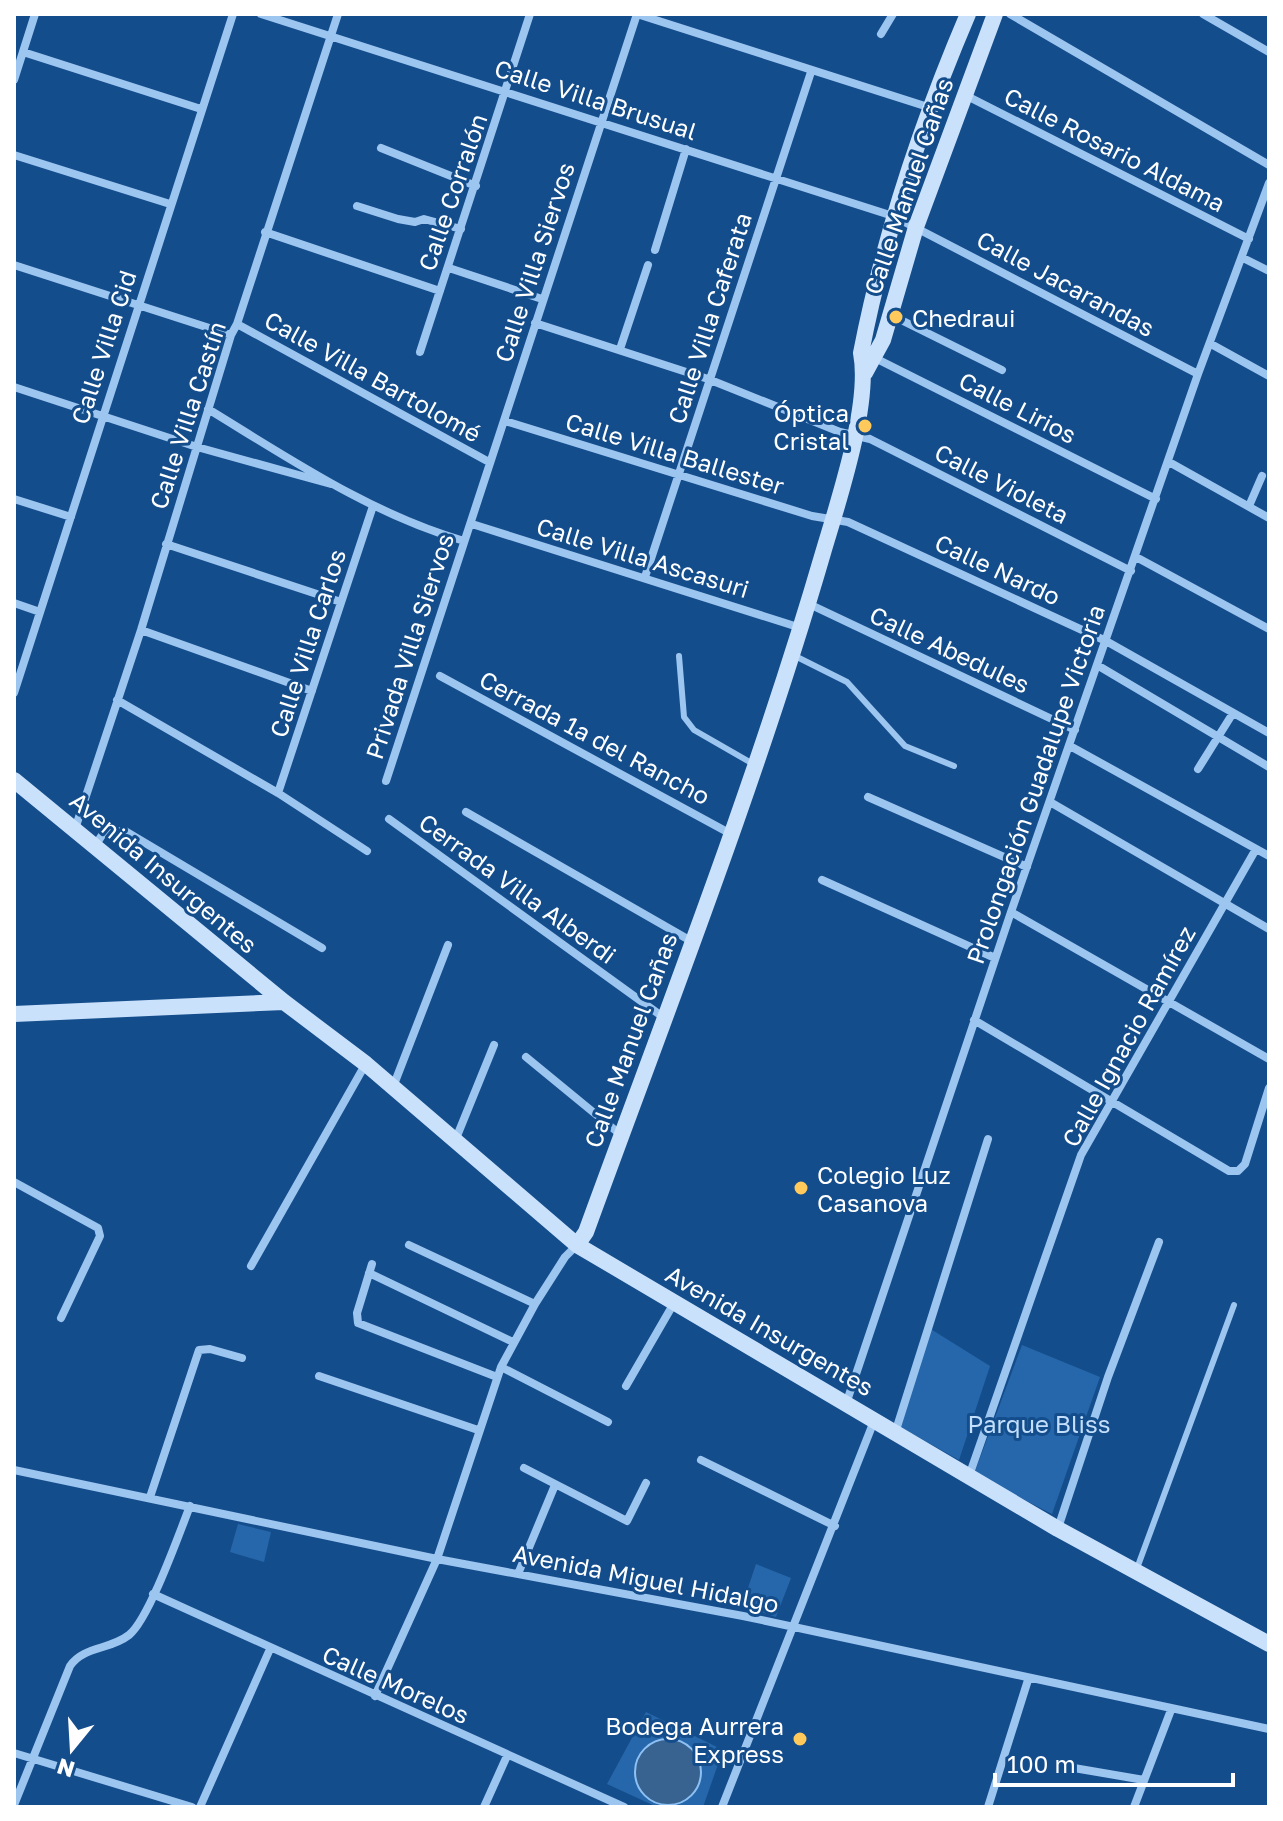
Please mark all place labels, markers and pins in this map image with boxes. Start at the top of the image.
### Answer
place label: Chedraui [912,303,1015,332]
marker: Chedraui [887,308,905,326]
place label: Óptica Cristal [773,398,849,455]
marker: Óptica Cristal [856,417,874,435]
place label: Colegio Luz Casanova [817,1160,951,1217]
marker: Colegio Luz Casanova [792,1179,810,1197]
place label: Bodega Aurrera Express [605,1711,784,1768]
marker: Bodega Aurrera Express [791,1730,809,1748]

